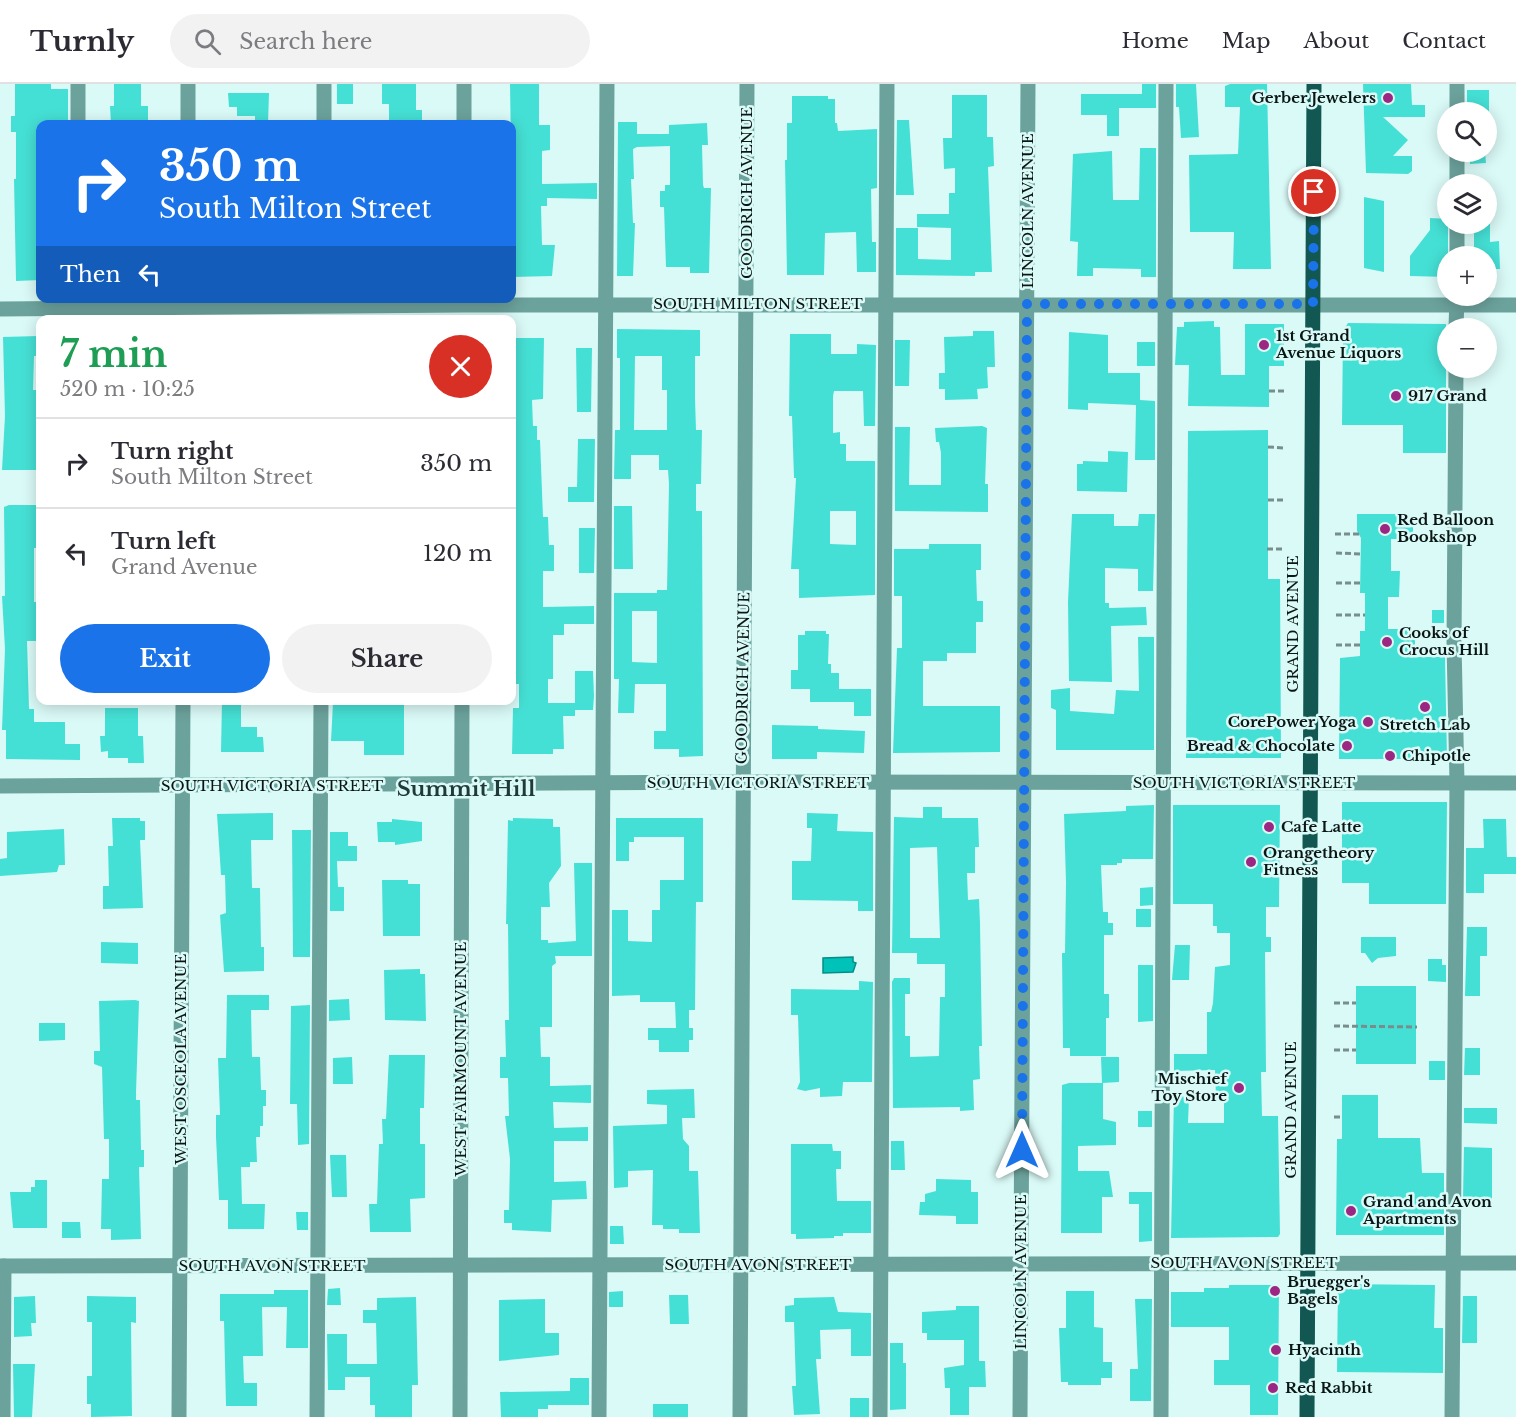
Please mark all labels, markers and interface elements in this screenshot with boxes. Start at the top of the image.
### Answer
search box [170,14,590,68]
text: Turnly [30,24,134,59]
icon: search [191,25,224,58]
text: Search here [239,28,372,55]
text: Home [1122,28,1189,54]
text: Map [1222,28,1270,54]
text: About [1303,28,1369,54]
text: Contact [1402,28,1486,54]
place label: Gerber Jewelers [1252,88,1376,107]
marker: Gerber Jewelers [1381,91,1395,105]
map controls [1437,102,1497,378]
button: search [1437,102,1497,162]
street label: GOODRICH AVENUE [737,107,756,279]
street label: LINCOLN AVENUE [1018,133,1037,289]
text: 350 m [159,140,300,192]
icon: right [60,144,138,222]
pin [1288,166,1339,217]
button: layers [1437,174,1497,234]
icon: arrive [1297,175,1330,208]
text: South Milton Street [159,192,432,225]
button: + [1437,246,1497,306]
icon: left [133,258,166,291]
text: Then [60,261,121,288]
street label: SOUTH MILTON STREET [653,294,863,313]
button: − [1437,318,1497,378]
place label: 1st Grand Avenue Liquors [1275,326,1401,362]
text: 7 min [60,332,167,377]
button: close [429,335,492,398]
marker: 1st Grand Avenue Liquors [1257,338,1271,352]
text: 520 m · 10:25 [60,377,195,401]
place label: 917 Grand [1408,386,1488,405]
marker: 917 Grand [1389,389,1403,403]
text: Turn right [111,438,233,465]
icon: right [60,447,93,480]
text: 350 m [420,450,492,477]
text: South Milton Street [111,465,313,489]
place label: Red Balloon Bookshop [1397,510,1494,546]
marker: Red Balloon Bookshop [1378,522,1392,536]
text: Turn left [111,528,216,555]
icon: left [60,537,93,570]
text: 120 m [423,540,492,567]
text: Grand Avenue [111,555,257,579]
street label: GRAND AVENUE [1283,555,1302,693]
street label: GOODRICH AVENUE [731,592,754,764]
place label: Cooks of Crocus Hill [1399,623,1490,659]
button: Exit [60,624,270,693]
button: Share [282,624,492,693]
marker: Cooks of Crocus Hill [1380,635,1394,649]
marker: Stretch Lab [1418,700,1432,714]
place label: CorePower Yoga [1228,712,1356,731]
marker: CorePower Yoga [1361,715,1375,729]
place label: Stretch Lab [1380,715,1470,734]
place label: Bread & Chocolate [1187,736,1335,755]
marker: Bread & Chocolate [1340,739,1354,753]
place label: Chipotle [1402,746,1471,765]
marker: Chipotle [1383,749,1397,763]
street label: SOUTH VICTORIA STREET [647,773,869,792]
street label: SOUTH VICTORIA STREET [1133,773,1355,792]
street label: SOUTH VICTORIA STREET [161,776,383,795]
district label: Summit Hill [397,776,536,802]
place label: Cafe Latte [1281,817,1362,836]
marker: Cafe Latte [1262,820,1276,834]
place label: Orangetheory Fitness [1263,843,1375,879]
marker: Orangetheory Fitness [1244,855,1258,869]
street label: WEST FAIRMOUNT AVENUE [451,941,470,1178]
street label: WEST OSCEOLA AVENUE [171,954,190,1165]
street label: GRAND AVENUE [1281,1041,1300,1179]
place label: Mischief Toy Store [1151,1069,1229,1105]
marker: Mischief Toy Store [1232,1081,1246,1095]
position arrow [990,1118,1054,1182]
place label: Grand and Avon Apartments [1362,1192,1492,1228]
street label: LINCOLN AVENUE [1011,1194,1030,1350]
marker: Grand and Avon Apartments [1344,1204,1358,1218]
street label: SOUTH AVON STREET [1150,1253,1338,1272]
street label: SOUTH AVON STREET [664,1255,852,1274]
street label: SOUTH AVON STREET [178,1256,366,1275]
place label: Bruegger's Bagels [1287,1272,1370,1308]
marker: Bruegger's Bagels [1268,1284,1282,1298]
place label: Hyacinth [1288,1340,1361,1359]
marker: Hyacinth [1269,1343,1283,1357]
place label: Red Rabbit [1285,1378,1373,1397]
marker: Red Rabbit [1266,1381,1280,1395]

